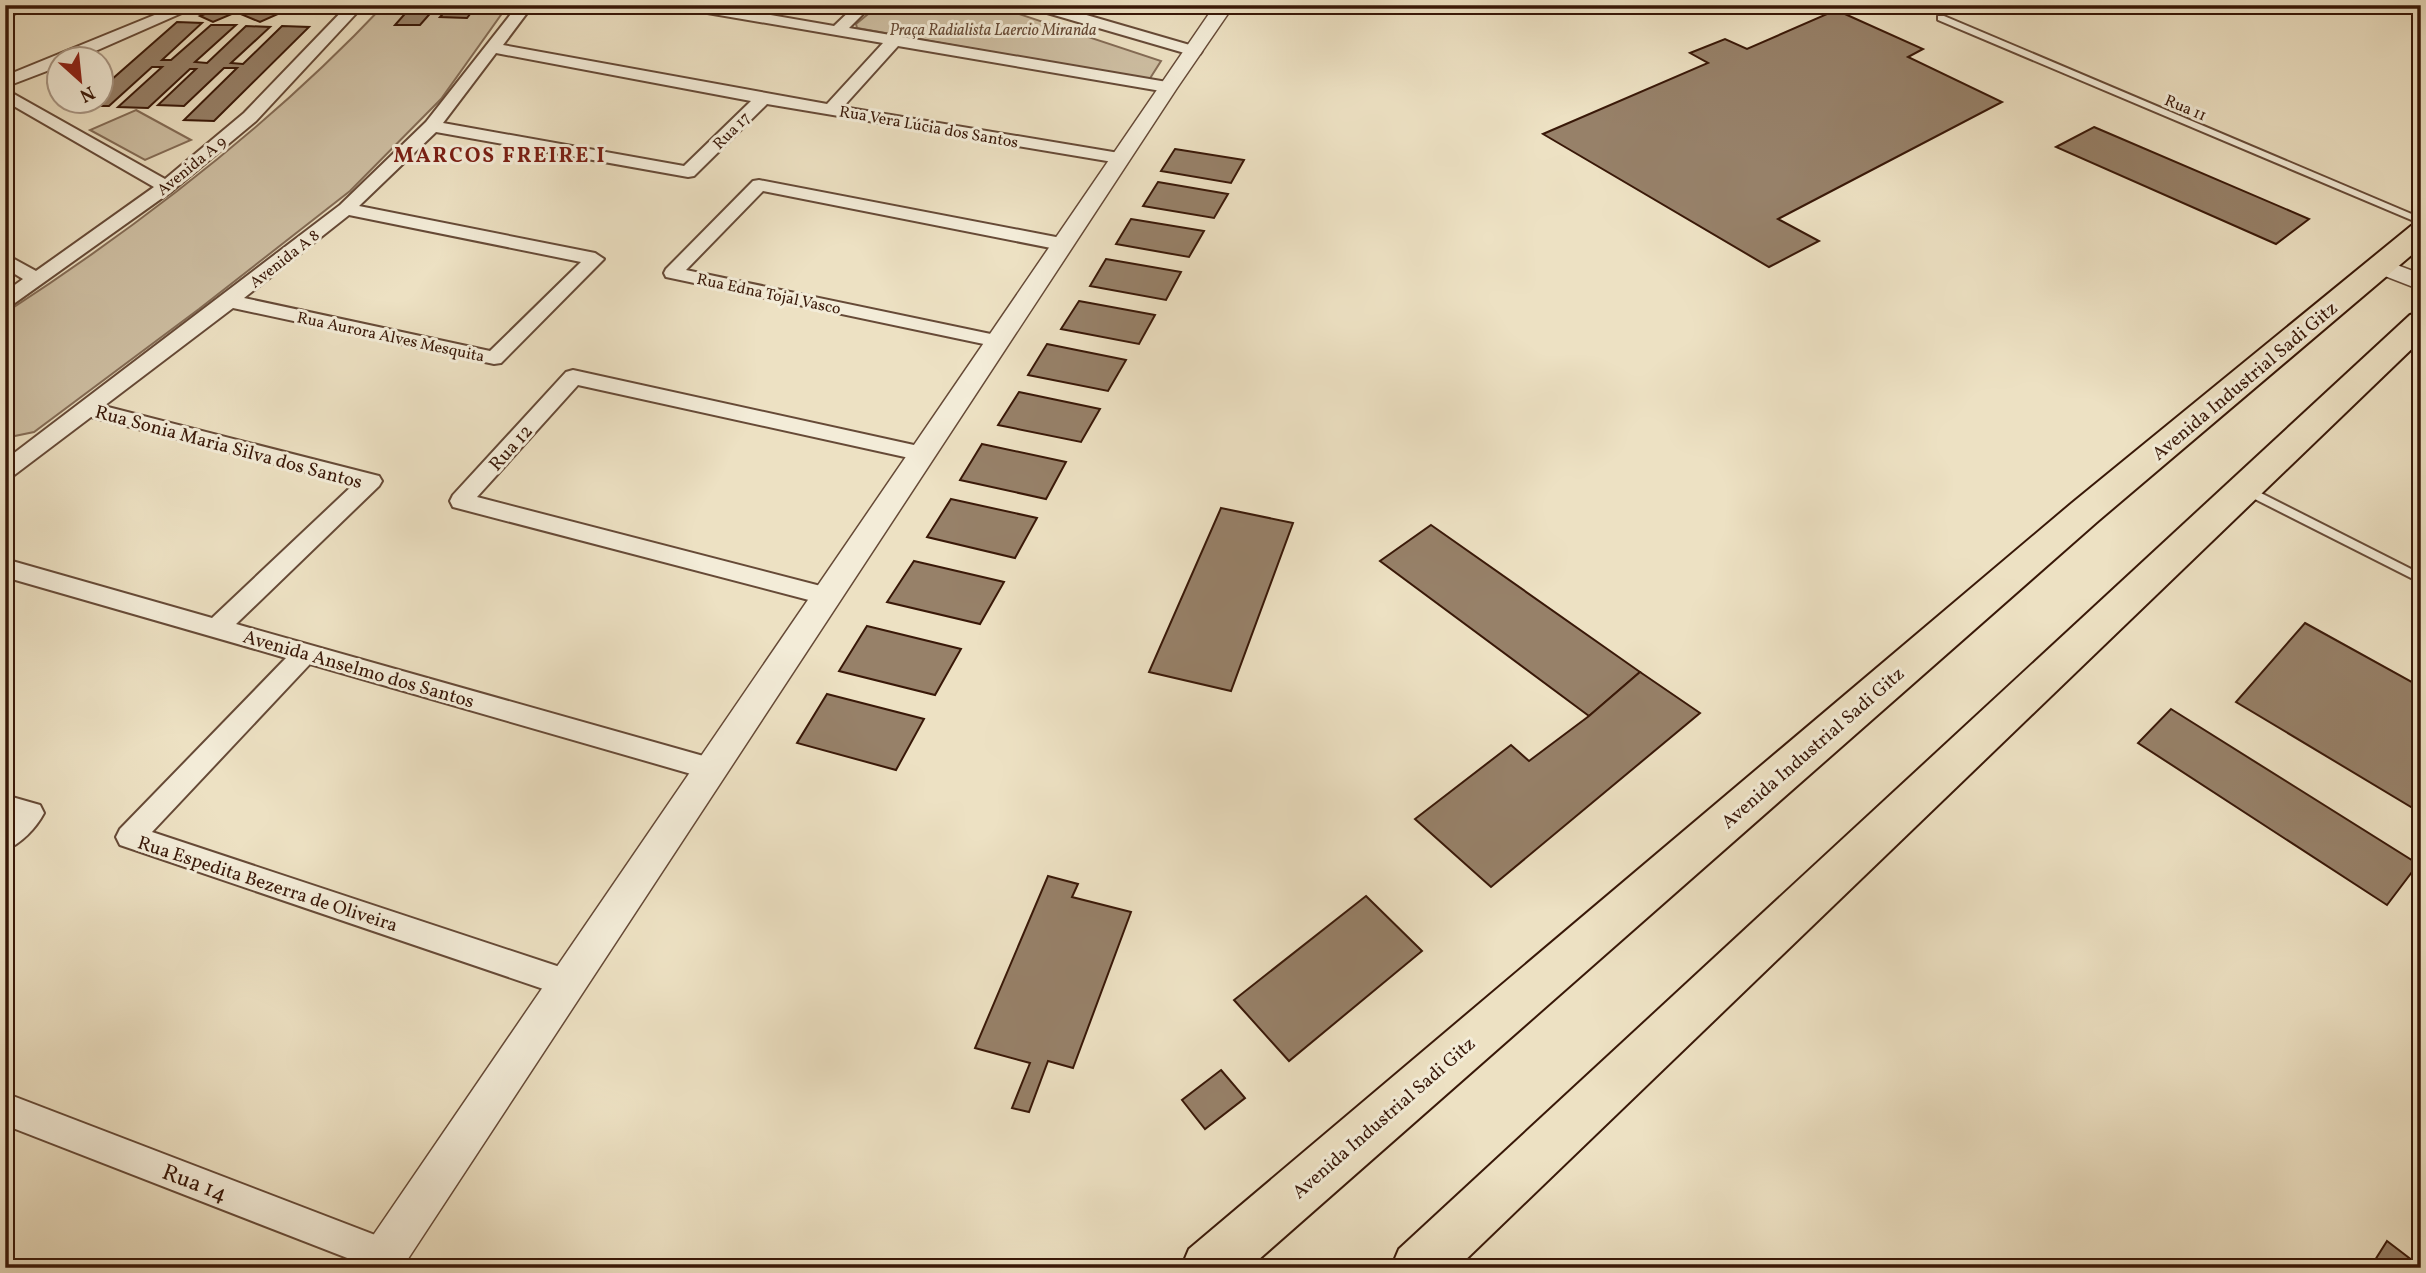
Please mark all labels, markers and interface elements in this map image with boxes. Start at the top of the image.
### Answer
park label: Praça Radialista Laercio Miranda [890,20,1097,42]
north arrow [46,46,116,116]
text: N [75,79,99,108]
street label: Rua 11 [2161,90,2210,127]
street label: Rua Vera Lúcia dos Santos [837,101,1020,155]
street label: Rua 17 [709,108,756,155]
street label: Avenida A 9 [153,132,232,201]
district label: MARCOS FREIRE I [393,142,607,171]
street label: Avenida A 8 [246,225,325,294]
street label: Rua Edna Tojal Vasco [695,269,843,321]
street label: Avenida Industrial Sadi Gitz [2147,296,2344,467]
street label: Rua Aurora Alves Mesquita [295,307,486,369]
street label: Rua Sonia Maria Silva dos Santos [92,400,365,496]
street label: Rua 12 [484,419,539,477]
street label: Avenida Anselmo dos Santos [240,624,477,715]
street label: Avenida Industrial Sadi Gitz [1716,662,1911,835]
street label: Rua Espedita Bezerra de Oliveira [134,830,401,939]
street label: Avenida Industrial Sadi Gitz [1287,1032,1482,1205]
street label: Rua 14 [157,1157,231,1211]

